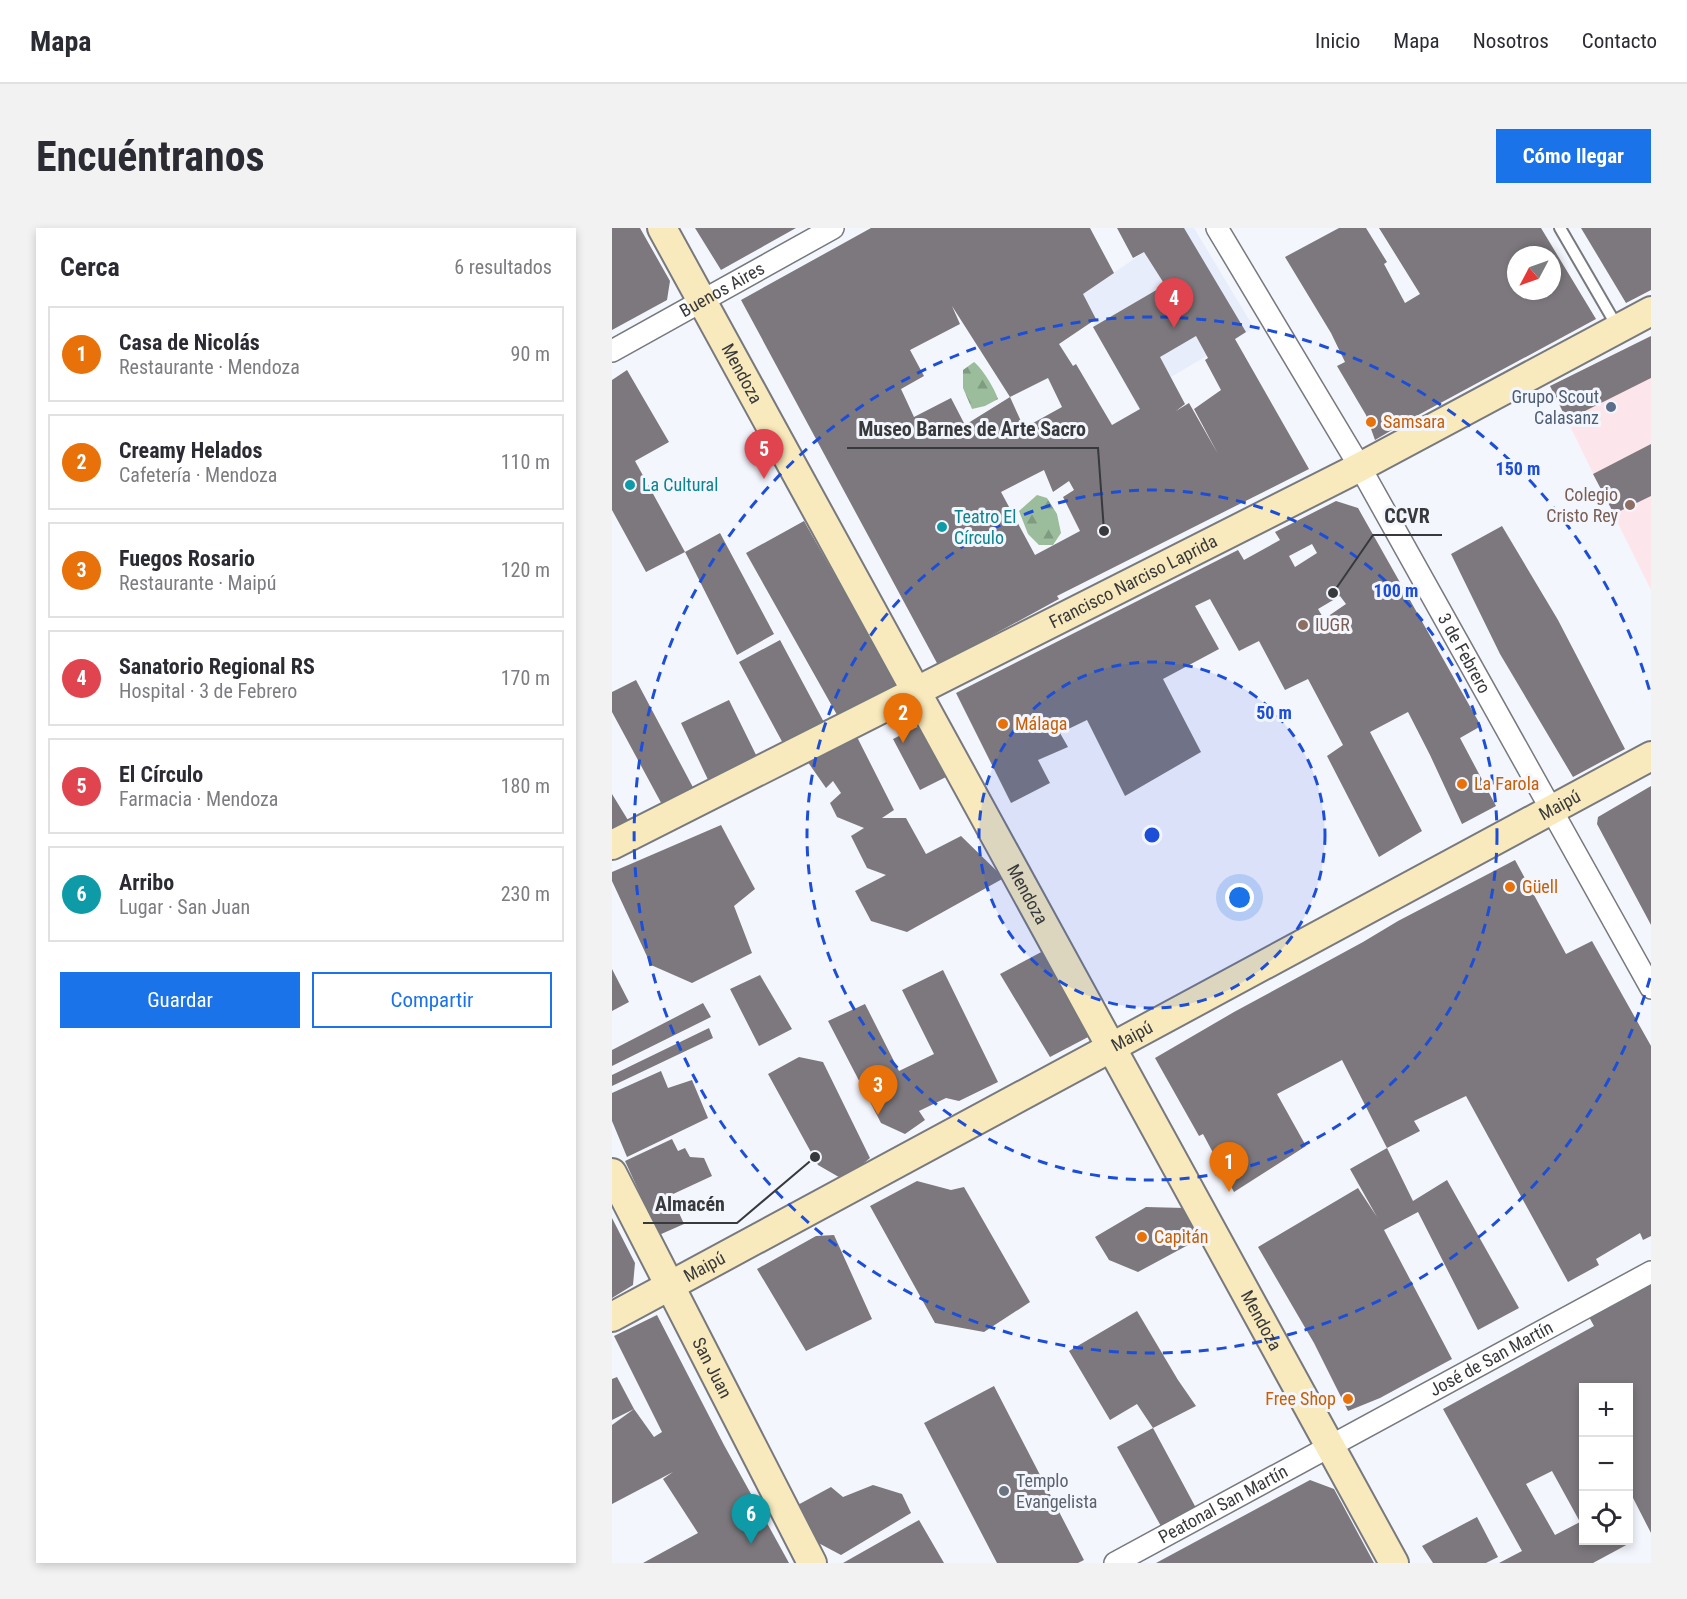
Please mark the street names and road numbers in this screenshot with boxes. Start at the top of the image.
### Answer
street label: Buenos Aires [676,257,768,321]
street label: Mendoza [717,340,767,407]
street label: Francisco Narciso Laprida [1046,530,1220,632]
street label: 3 de Febrero [1434,609,1495,697]
street label: Maipú [1535,785,1584,825]
street label: Mendoza [1003,861,1053,928]
street label: Maipú [1107,1016,1156,1055]
street label: Maipú [680,1247,728,1286]
street label: Mendoza [1237,1287,1286,1354]
street label: José de San Martín [1426,1316,1556,1400]
street label: San Juan [688,1334,737,1402]
street label: Peatonal San Martín [1155,1460,1291,1547]

